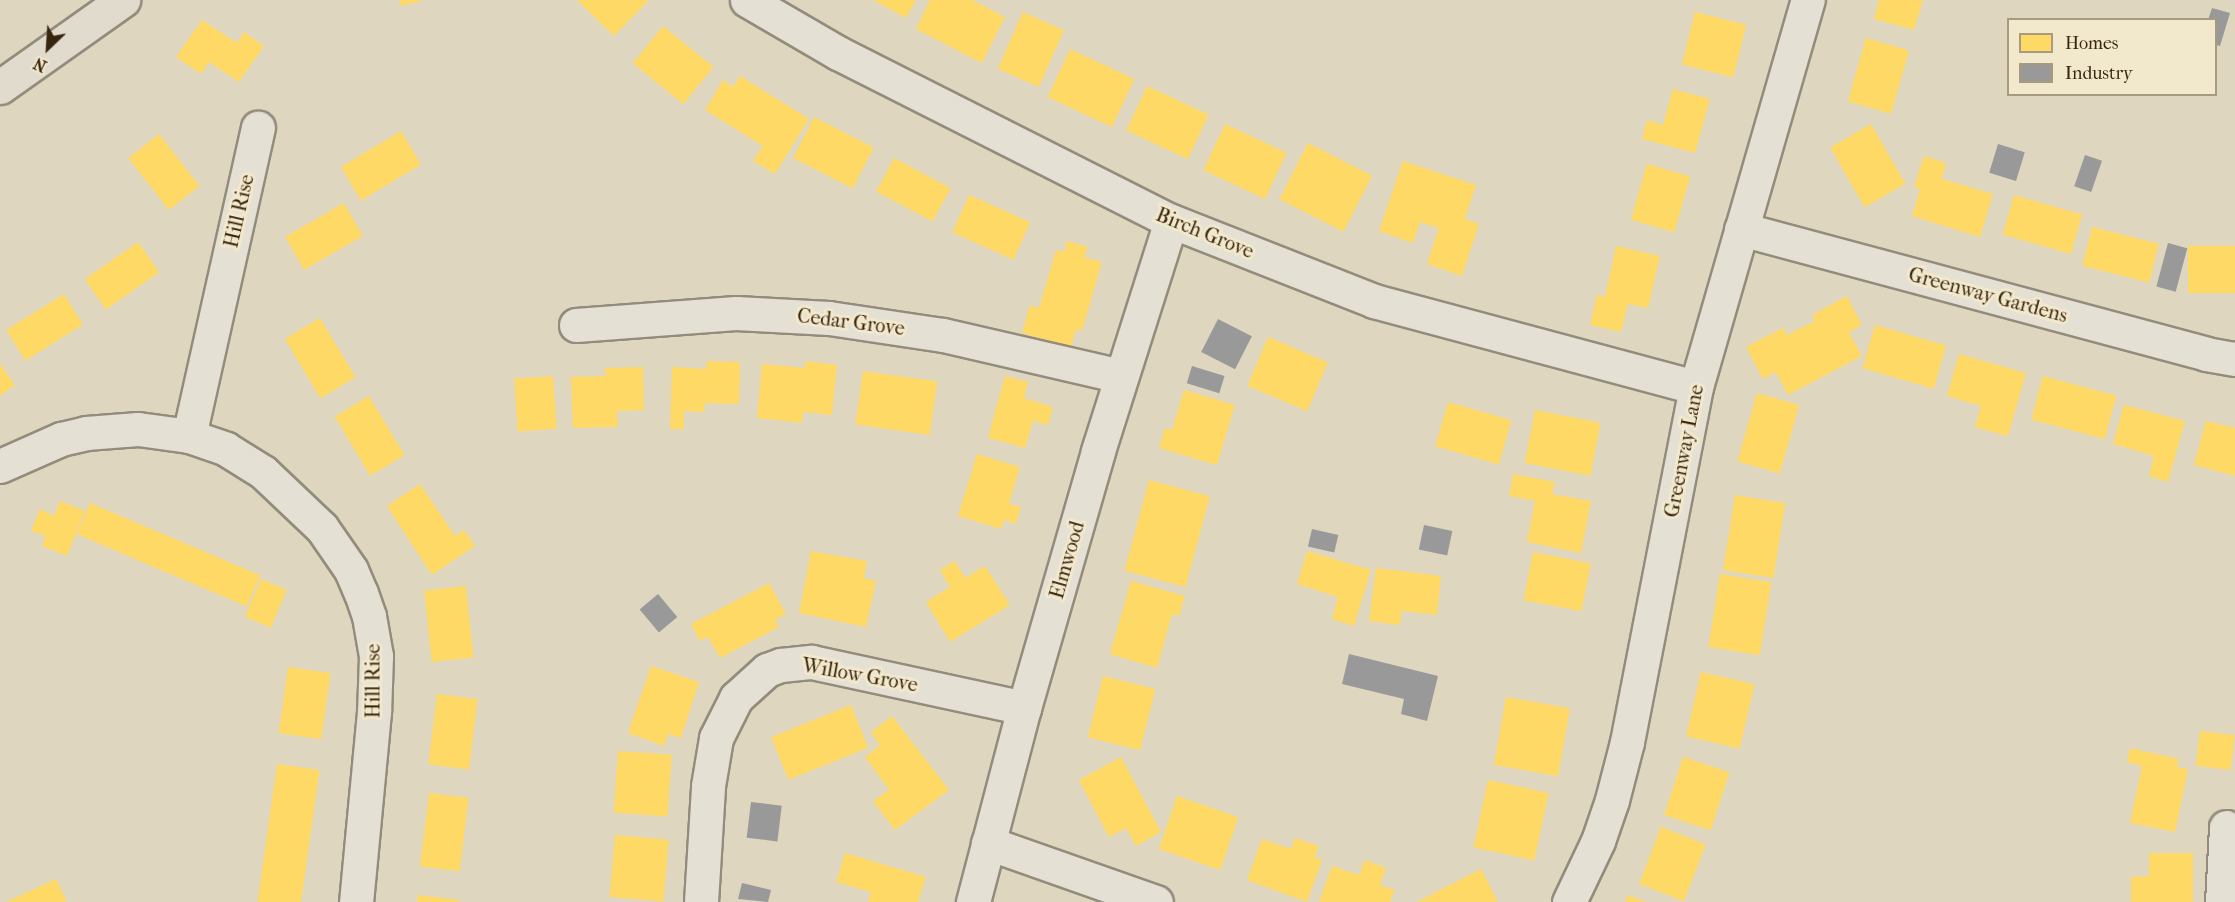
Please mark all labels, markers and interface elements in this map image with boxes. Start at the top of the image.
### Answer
north arrow [18,18,78,78]
legend [2007,18,2217,96]
text: Homes [2065,33,2119,54]
text: N [31,54,50,76]
text: Industry [2065,63,2133,84]
street label: Hill Rise [219,172,259,250]
street label: Birch Grove [1153,203,1257,263]
street label: Greenway Gardens [1906,262,2070,328]
street label: Cedar Grove [796,304,906,340]
street label: Greenway Lane [1659,383,1709,519]
street label: Elmwood [1044,518,1090,602]
street label: Hill Rise [361,644,385,718]
street label: Willow Grove [800,653,920,697]

